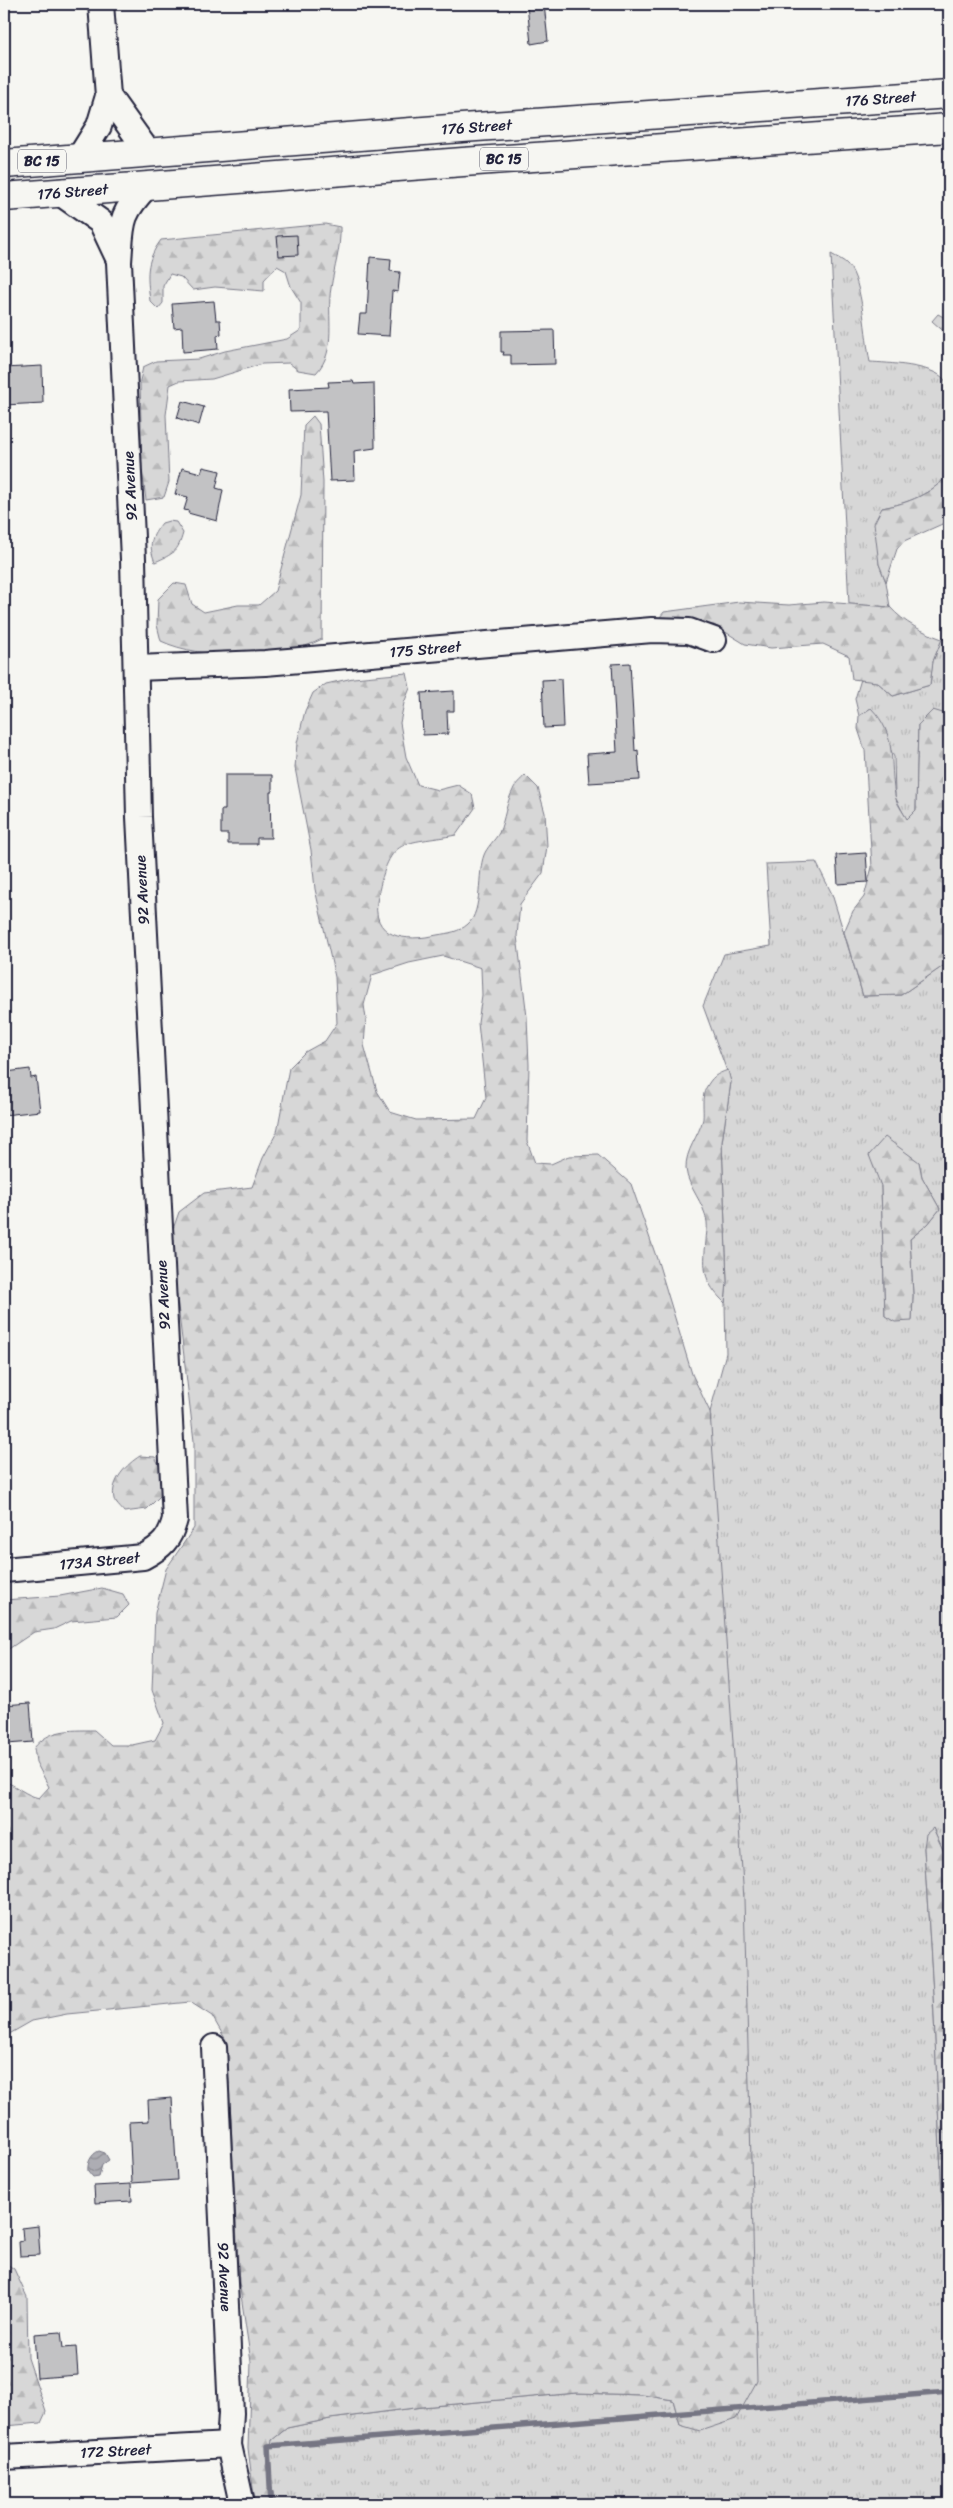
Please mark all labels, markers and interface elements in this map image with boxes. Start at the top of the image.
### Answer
street label: 176 Street [844,83,918,114]
street label: 176 Street [440,111,514,143]
road number: BC 15 [480,148,528,170]
road number: BC 15 [18,150,66,172]
street label: 176 Street [36,176,110,207]
street label: 92 Avenue [115,451,145,521]
street label: 175 Street [388,633,463,665]
street label: 92 Avenue [127,855,157,925]
street label: 92 Avenue [148,1260,178,1330]
street label: 173A Street [58,1544,142,1578]
street label: 92 Avenue [210,2241,239,2312]
street label: 172 Street [80,2436,153,2466]

